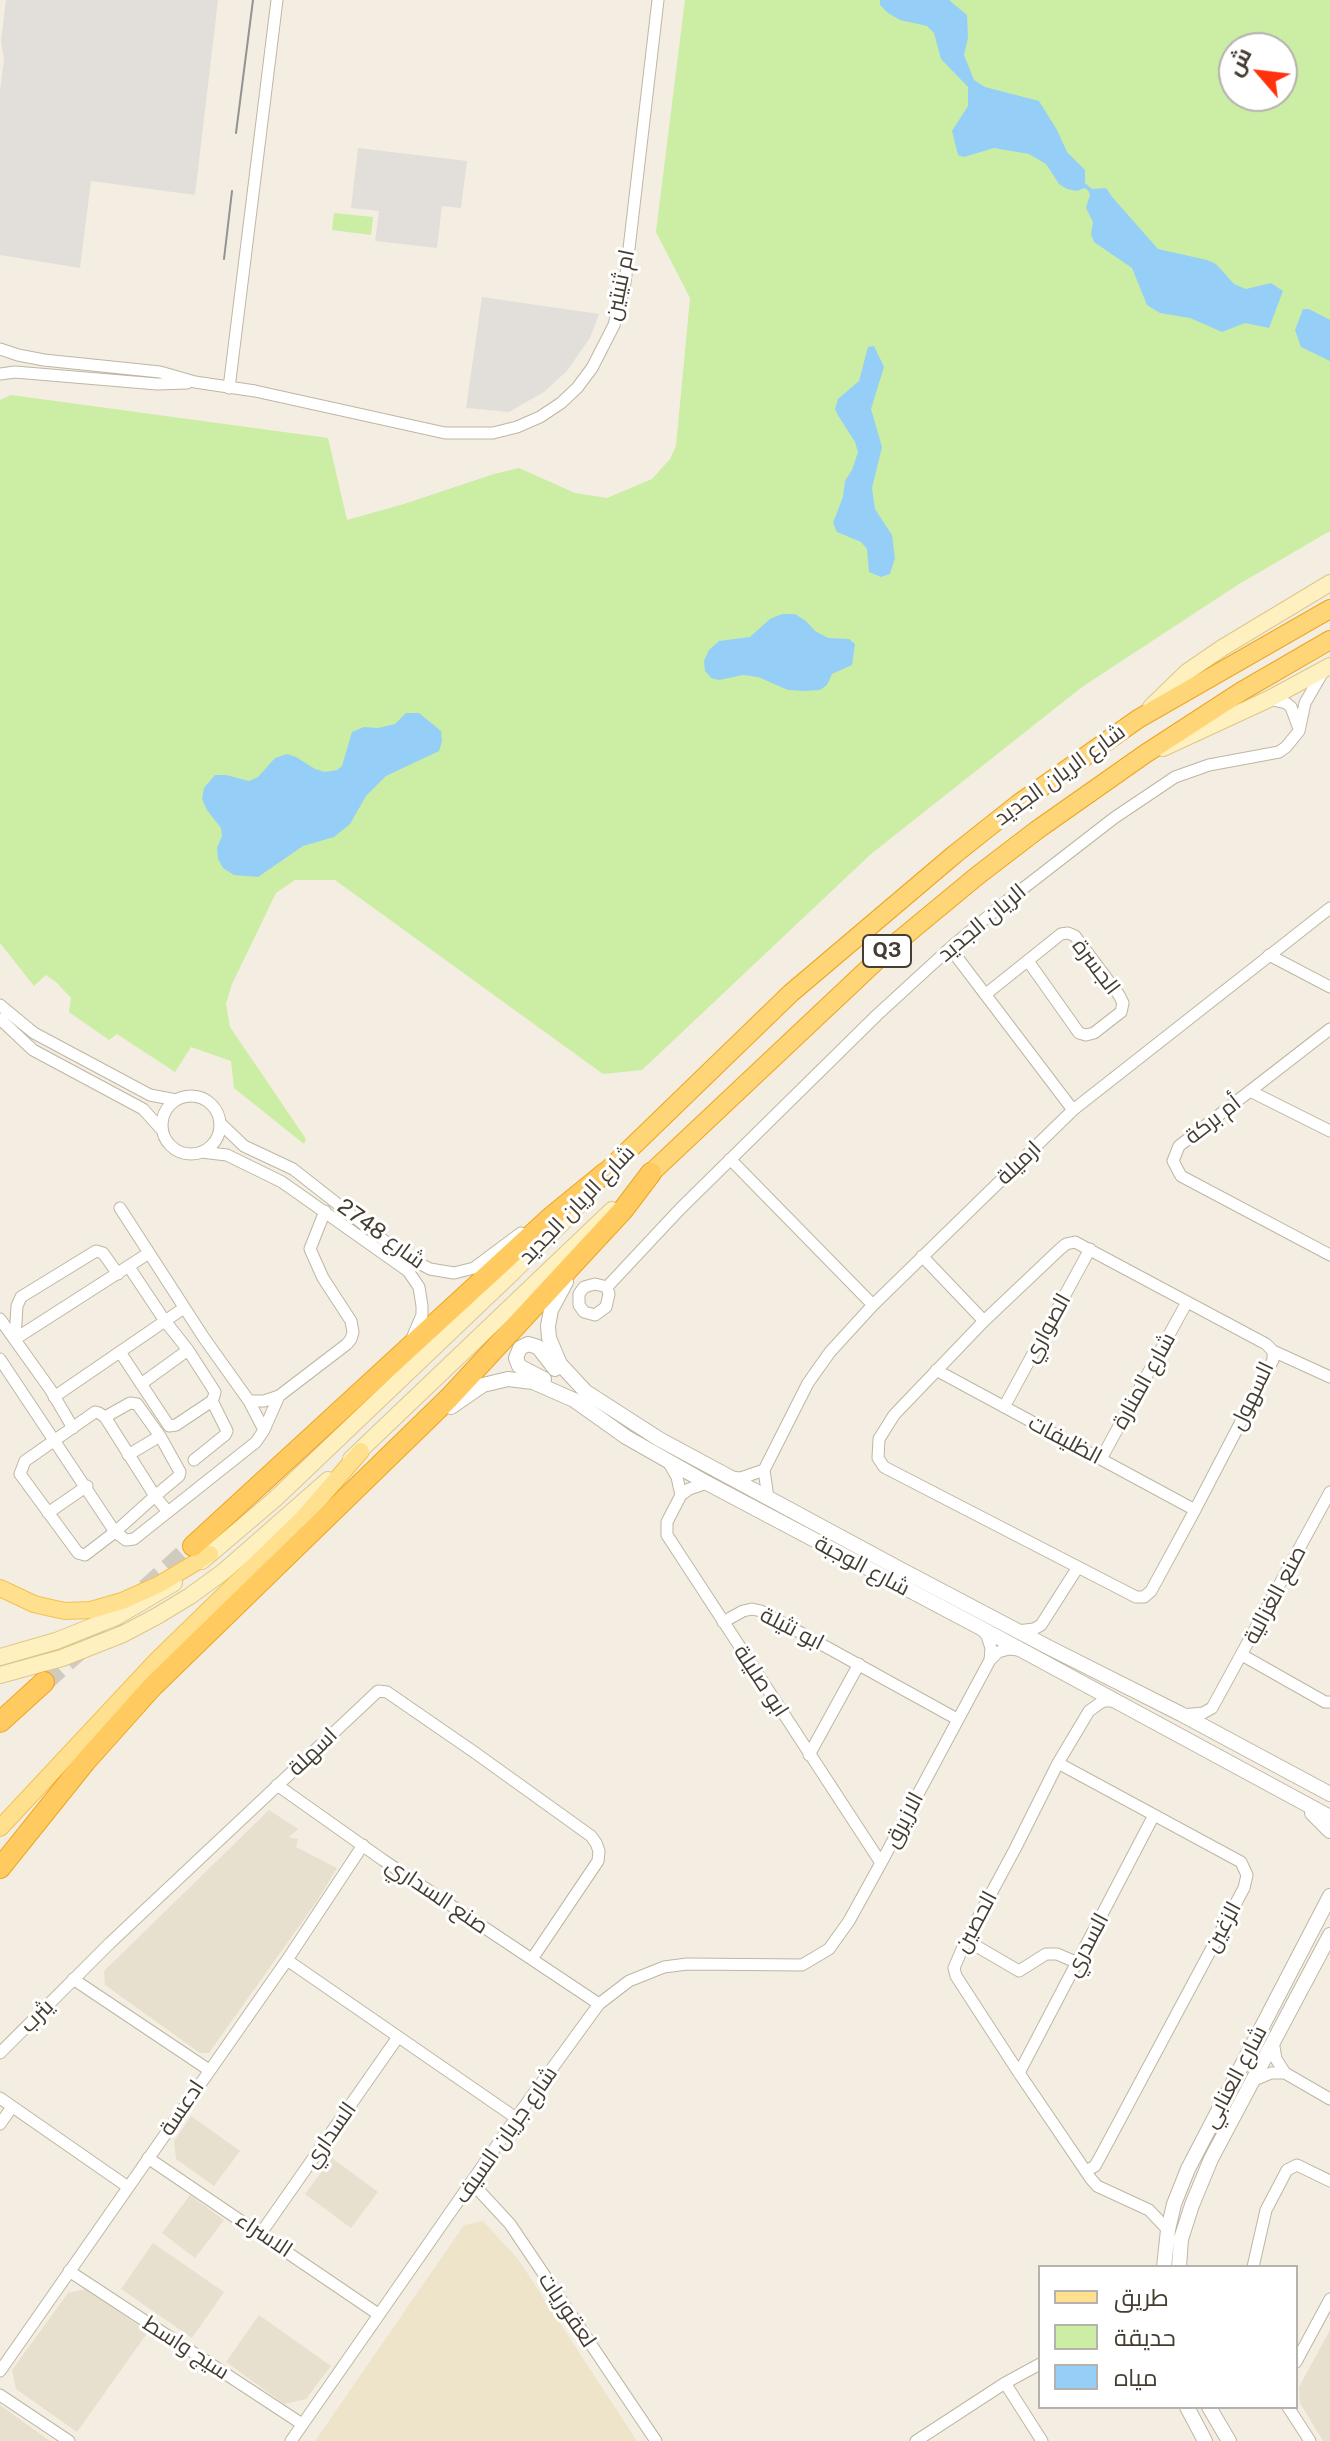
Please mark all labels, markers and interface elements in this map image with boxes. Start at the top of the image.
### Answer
north arrow [1218,32,1298,112]
text: ش [1220,43,1257,80]
street label: ام ثنيتين [600,247,640,323]
street label: شارع الريان الجديد [989,719,1131,831]
street label: الريان الجديد [932,878,1032,968]
street label: الجسرة [1066,934,1126,1000]
road number: Q3 [863,935,911,967]
street label: أم بركة [1180,1090,1246,1150]
street label: ارميلة [991,1136,1047,1190]
street label: شارع الريان الجديد [514,1140,640,1270]
street label: شارع 2748 [332,1193,430,1275]
street label: الصواري [1017,1289,1077,1367]
street label: شارع المنارة [1107,1328,1181,1434]
street label: السهول [1224,1358,1280,1434]
street label: الظليفات [1024,1410,1106,1470]
street label: شارع الوجبة [810,1530,914,1602]
street label: صنع الغزالية [1238,1541,1312,1649]
street label: ابو نثيلة [756,1602,828,1656]
street label: ابو صليلة [728,1640,794,1722]
street label: اسهلة [283,1722,343,1782]
street label: الازيرق [878,1788,930,1852]
street label: صنع السداري [381,1852,493,1940]
street label: الحصين [949,1887,1003,1957]
street label: الزغين [1199,1897,1247,1957]
street label: السدري [1059,1909,1115,1981]
street label: يثرب [15,1994,59,2038]
street label: شارع العنابي [1197,2021,1273,2133]
street label: شارع جريان السيف [449,2061,563,2209]
street label: ادعسة [154,2075,210,2141]
street label: السداري [298,2097,362,2173]
street label: الاسراء [231,2207,297,2263]
legend [1038,2265,1298,2409]
street label: لعقوريات [533,2268,601,2352]
text: طريق [1114,2283,1169,2311]
street label: سيج واسط [138,2310,234,2386]
text: حديقة [1114,2323,1176,2351]
text: مياه [1114,2363,1158,2391]

